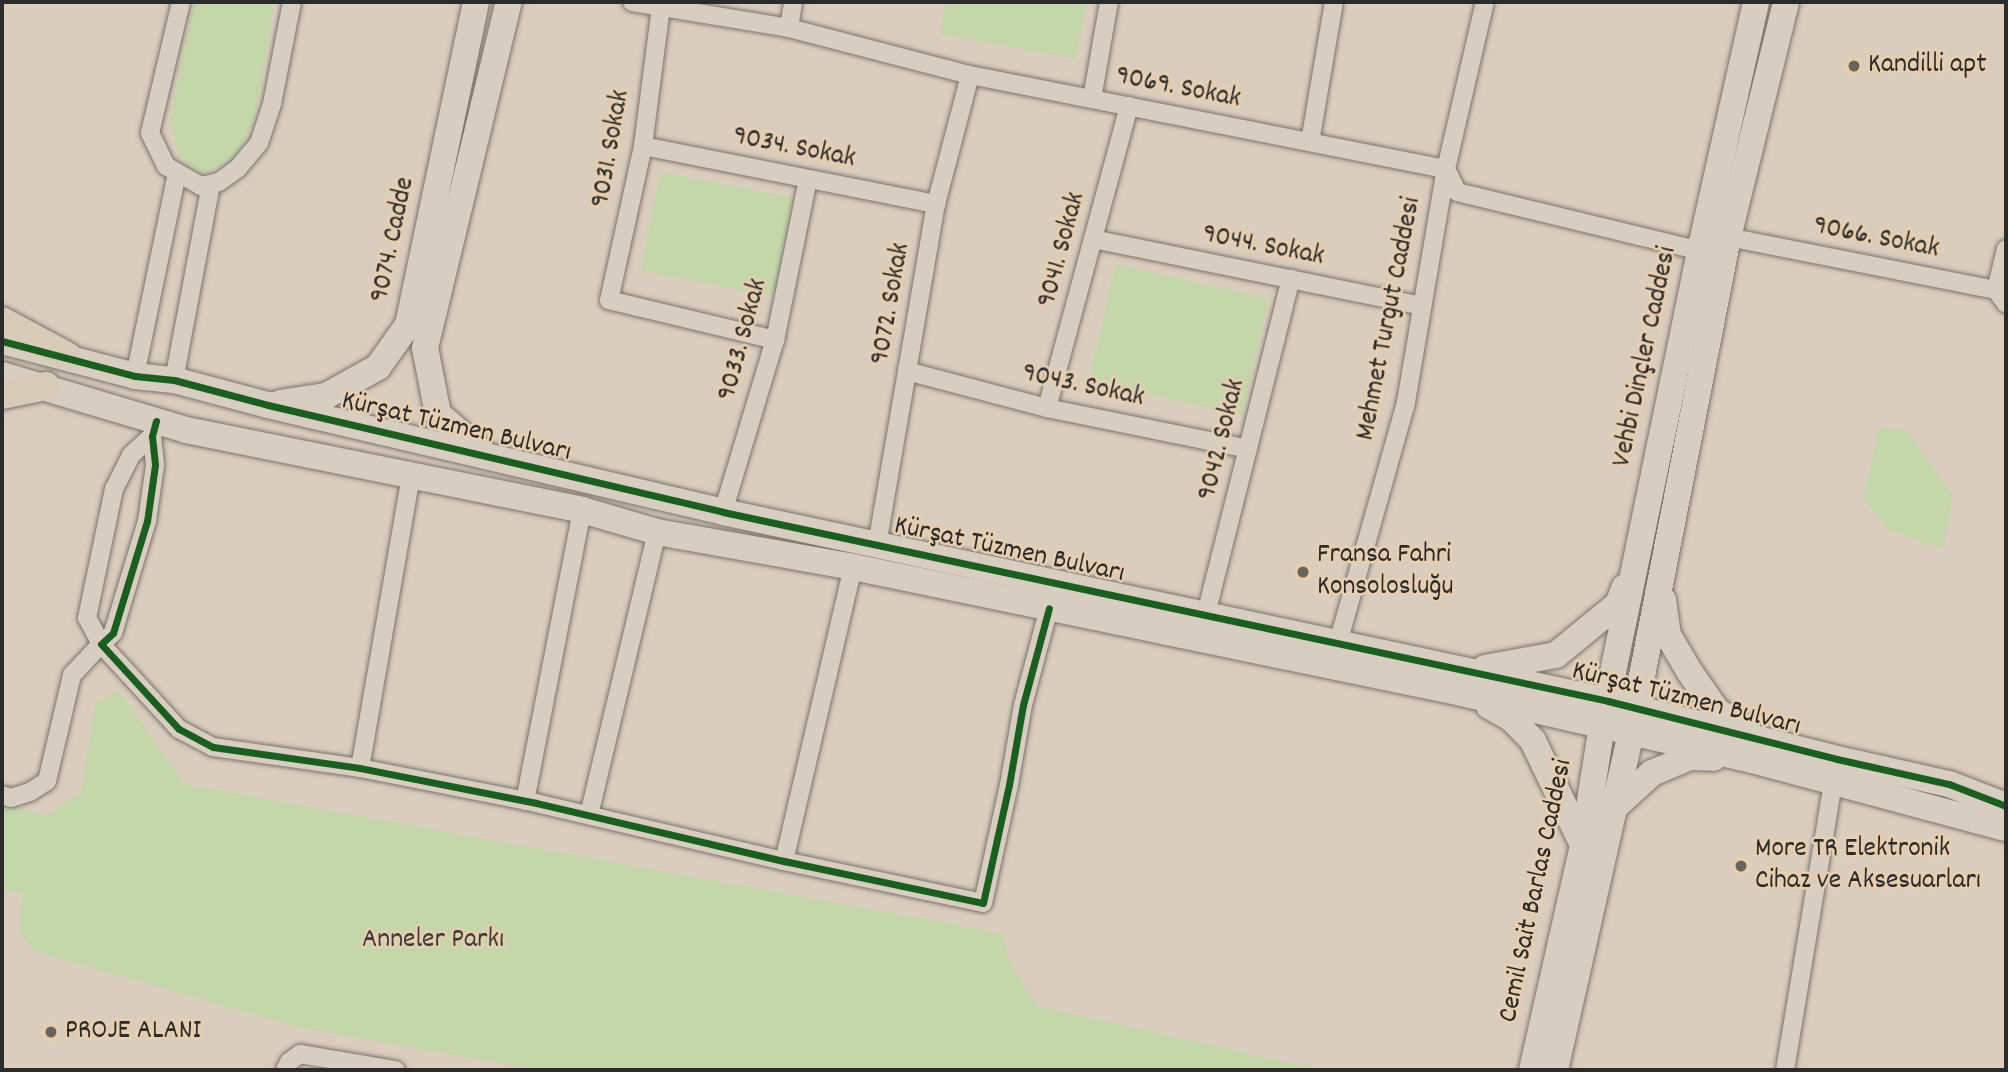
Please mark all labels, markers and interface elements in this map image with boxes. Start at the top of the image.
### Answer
place label: Kandilli apt [1868,49,1986,83]
marker: Kandilli apt [1846,58,1862,74]
street label: 9069. Sokak [1113,60,1243,118]
street label: 9031. Sokak [585,88,639,210]
street label: 9034. Sokak [730,121,858,177]
street label: 9074. Cadde [364,174,424,306]
street label: 9041. Sokak [1032,189,1094,311]
street label: Mehmet Turgut Caddesi [1350,195,1430,443]
street label: 9066. Sokak [1810,210,1942,268]
street label: 9044. Sokak [1199,219,1327,275]
street label: 9072. Sokak [865,241,919,367]
street label: Vehbi Dinçler Caddesi [1606,244,1686,470]
street label: 9033. Sokak [712,275,776,405]
street label: 9043. Sokak [1019,358,1147,416]
street label: 9042. Sokak [1192,376,1254,504]
street label: Kürşat Tüzmen Bulvarı [338,385,574,471]
street label: Kürşat Tüzmen Bulvarı [891,510,1127,592]
place label: Fransa Fahri Konsolosluğu [1317,539,1454,605]
marker: Fransa Fahri Konsolosluğu [1295,564,1311,580]
street label: Kürşat Tüzmen Bulvarı [1568,655,1804,745]
street label: Cemil Sait Barlas Caddesi [1493,756,1581,1026]
place label: More TR Elektronik Cihaz ve Aksesuarları [1755,833,1981,899]
marker: More TR Elektronik Cihaz ve Aksesuarları [1733,858,1749,874]
park label: Anneler Parkı [362,924,504,958]
place label: PROJE ALANI [65,1015,201,1049]
marker: PROJE ALANI [43,1024,59,1040]

